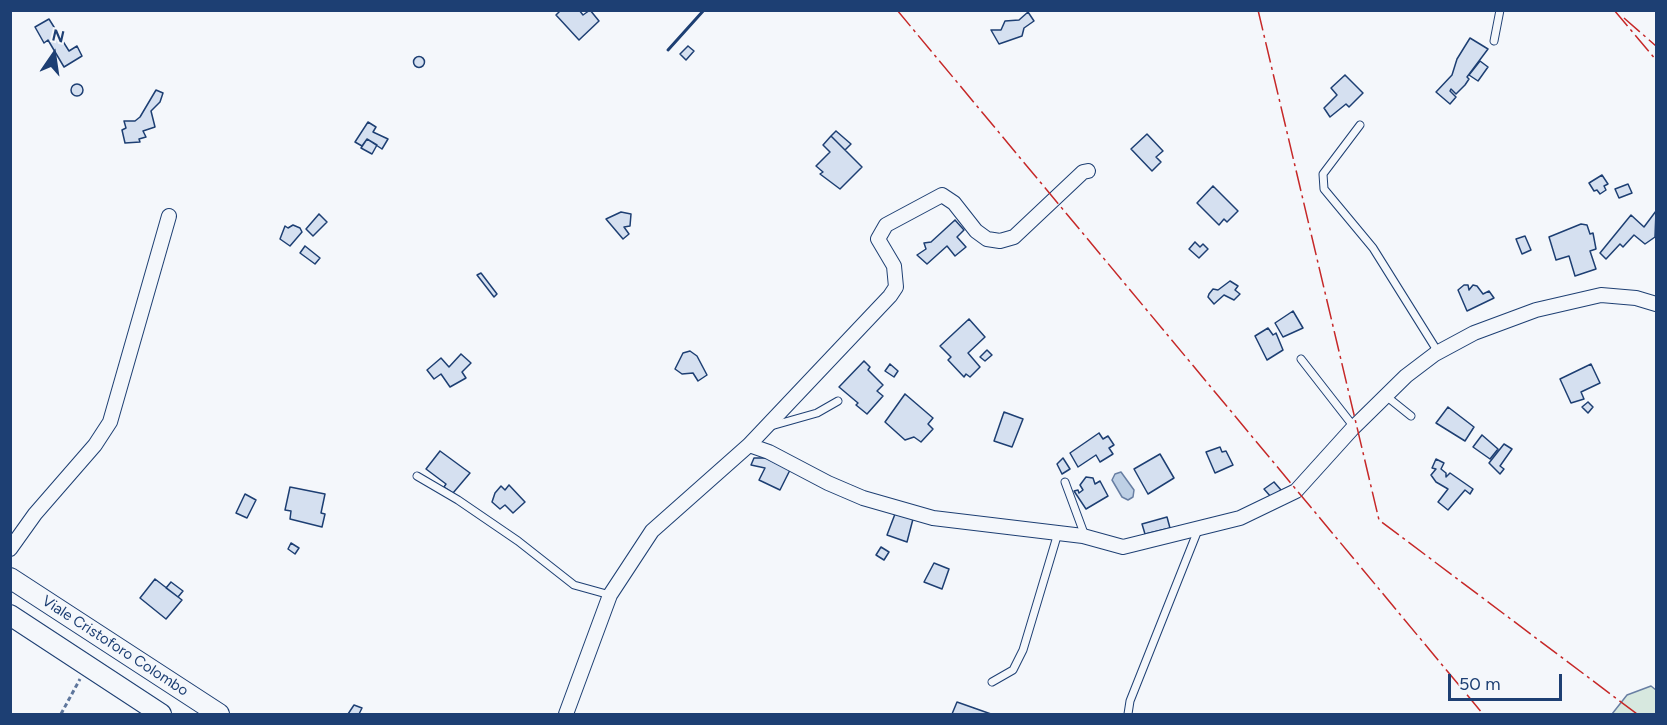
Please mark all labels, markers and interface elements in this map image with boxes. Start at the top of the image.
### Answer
north arrow [24,24,84,84]
text: N [50,25,66,47]
street label: Viale Cristoforo Colombo [38,592,192,700]
scale bar [1451,662,1565,700]
text: 50 m [1459,673,1501,695]

